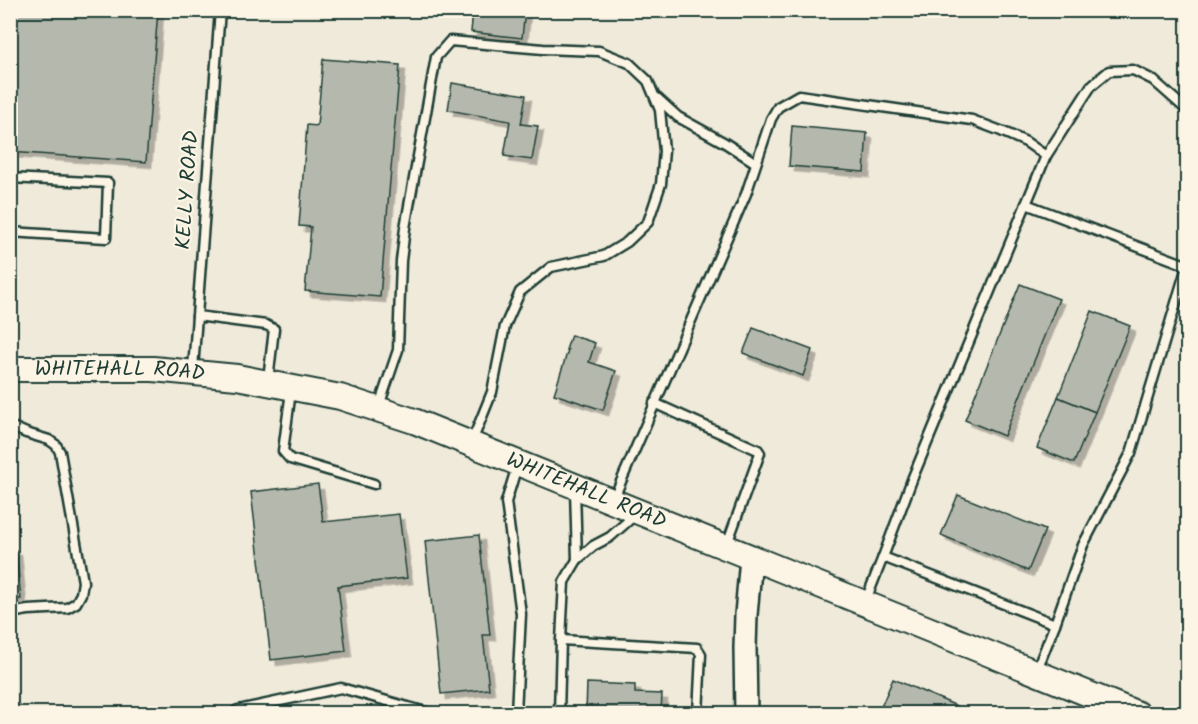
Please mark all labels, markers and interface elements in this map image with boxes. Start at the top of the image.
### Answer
street label: KELLY ROAD [167,129,209,251]
street label: WHITEHALL ROAD [35,353,206,390]
street label: WHITEHALL ROAD [501,444,671,538]

